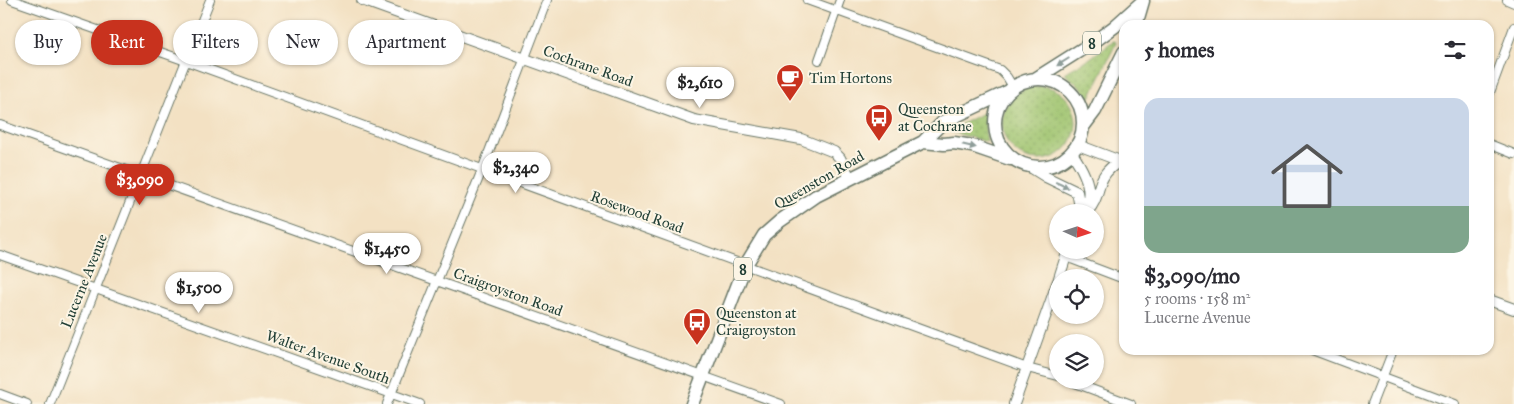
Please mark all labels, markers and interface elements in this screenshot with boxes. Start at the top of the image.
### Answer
chip: Buy [15,20,81,65]
chip: Rent [91,20,163,65]
chip: Filters [173,20,258,65]
chip: New [268,20,338,65]
chip: Apartment [348,20,464,65]
road number: 8 [1083,32,1101,54]
icon: filters [1441,36,1469,64]
text: 5 homes [1144,37,1215,63]
street label: Cochrane Road [541,41,636,91]
one-way arrow [1057,57,1070,66]
cafe icon: Tim Hortons [775,63,805,102]
pin: $2,610 [659,66,741,109]
place label: Tim Hortons [809,69,892,87]
text: $2,610 [677,73,723,92]
place label: Queenston at Cochrane [898,100,972,135]
bus stop icon: Queenston at Cochrane [864,103,894,142]
icon: home [1262,131,1352,221]
one-way arrow [961,142,976,150]
street label: Queenston Road [771,147,868,213]
pin: $2,340 [475,152,557,194]
text: $2,340 [493,158,539,177]
pin: $3,090 [99,164,181,206]
text: $3,090 [116,170,164,189]
one-way arrow [1055,181,1069,189]
street label: Rosewood Road [588,187,686,237]
north arrow [1049,204,1104,259]
map controls [1049,204,1104,389]
street label: Lucerne Avenue [57,231,111,331]
pin: $1,450 [346,232,428,275]
text: $1,450 [364,239,410,258]
road number: 8 [734,258,752,280]
text: $3,090/mo [1144,263,1240,289]
street label: Craigroyston Road [451,264,566,320]
button: locate [1049,269,1104,324]
pin: $1,500 [158,272,240,314]
text: $1,500 [176,278,222,297]
text: 5 rooms · 158 m² [1144,289,1250,308]
place label: Queenston at Craigroyston [716,304,797,339]
bus stop icon: Queenston at Craigroyston [682,307,712,346]
text: Lucerne Avenue [1144,308,1251,327]
street label: Walter Avenue South [264,326,393,388]
button: layers [1049,334,1104,389]

